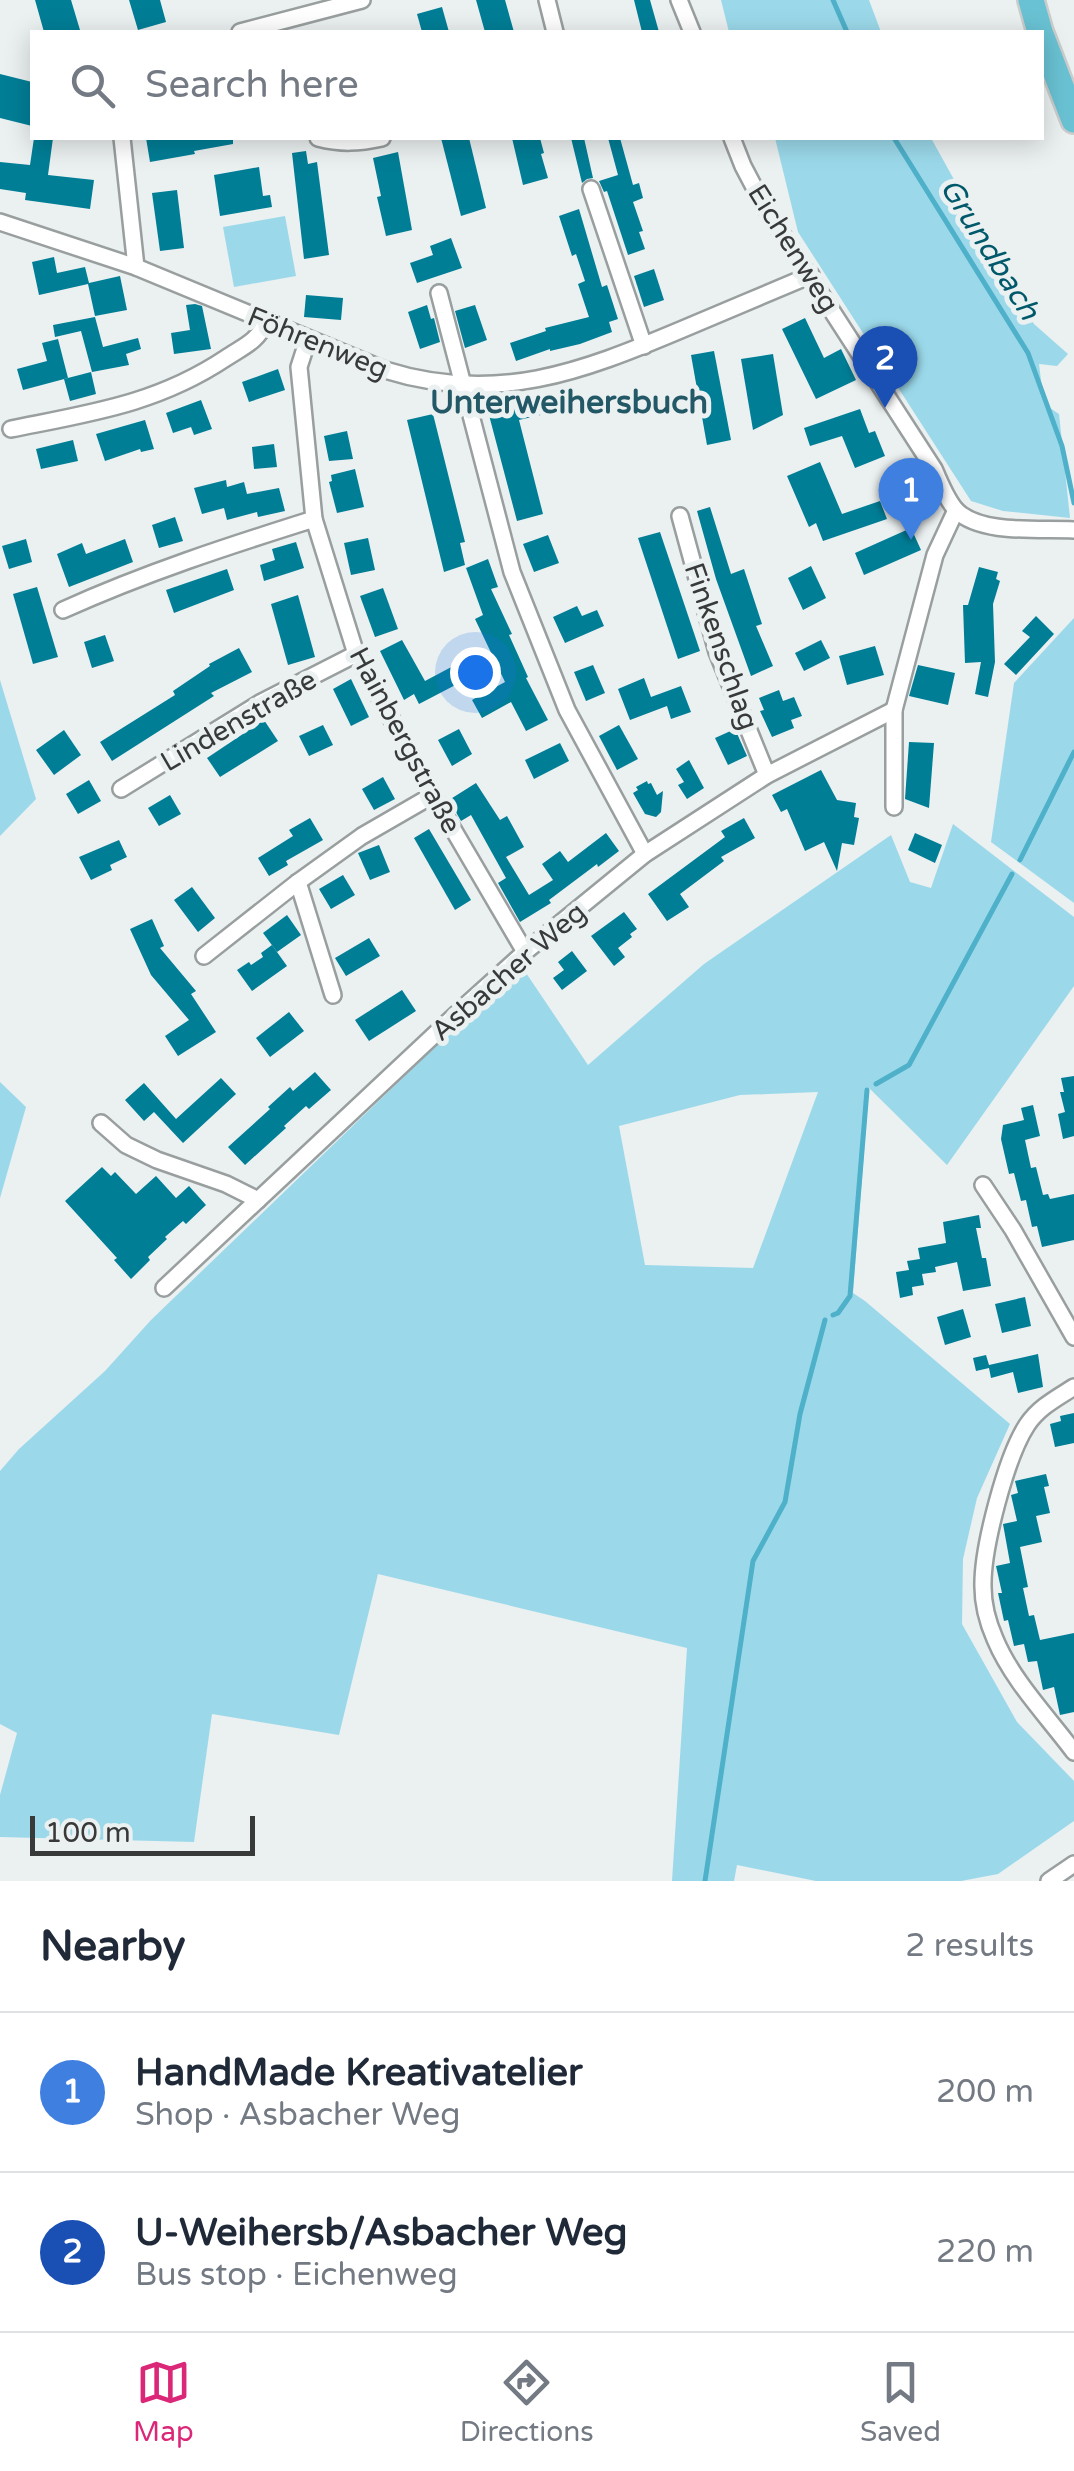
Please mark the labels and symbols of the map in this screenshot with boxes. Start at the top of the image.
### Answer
water label: Grundbach [932,172,1048,327]
street label: Eichenweg [740,178,846,319]
street label: Föhrenweg [242,299,393,386]
pin: 2 [852,326,918,408]
district label: Unterweihersbuch [430,384,708,422]
pin: 1 [878,458,944,540]
street label: Finkenschlag [677,558,766,734]
street label: Hainbergstraße [342,642,468,839]
your location [450,647,501,698]
street label: Lindenstraße [155,663,322,779]
street label: Asbacher Weg [424,895,593,1048]
scale bar [30,1811,255,1856]

